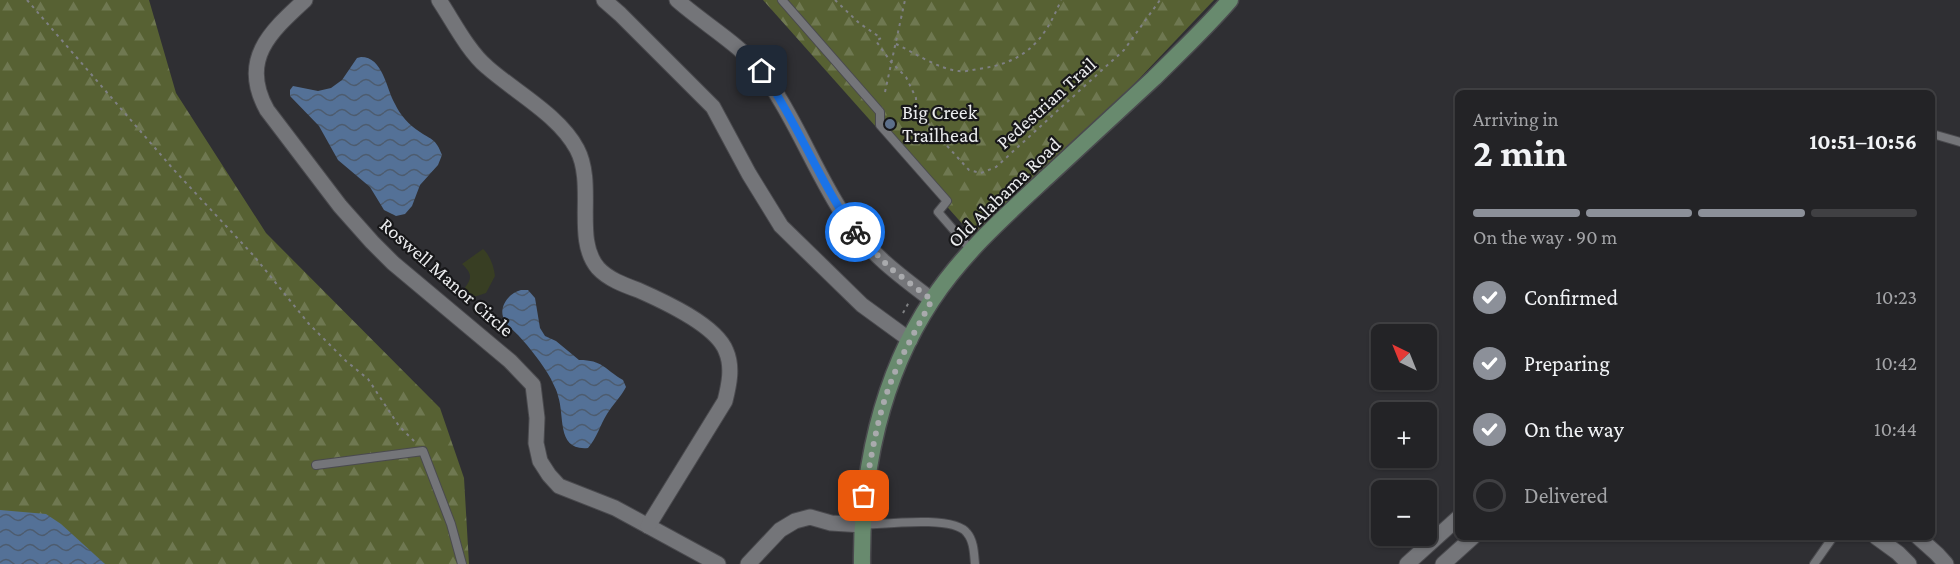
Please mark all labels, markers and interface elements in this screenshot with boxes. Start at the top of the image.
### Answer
pin [736,45,787,96]
street label: Pedestrian Trail [992,53,1100,153]
icon: home [745,54,778,87]
place label: Big Creek Trailhead [902,101,979,146]
text: Arriving in [1473,108,1558,130]
marker: Big Creek Trailhead [883,117,897,131]
text: 10:51–10:56 [1809,129,1917,154]
text: 2 min [1473,131,1567,174]
street label: Old Alabama Road [943,132,1065,251]
courier [825,202,885,262]
street label: Roswell Manor Circle [376,213,518,341]
icon: bike [839,216,872,249]
text: On the way · 90 m [1473,226,1617,248]
icon: check [1473,281,1506,314]
text: Confirmed [1524,285,1618,310]
text: 10:23 [1875,286,1917,308]
north arrow [1371,324,1437,390]
map controls [1371,324,1437,546]
icon: check [1473,347,1506,380]
text: Preparing [1524,351,1610,376]
text: 10:42 [1875,352,1917,374]
button: + [1371,402,1437,468]
icon: check [1473,413,1506,446]
text: On the way [1524,417,1624,442]
text: 10:44 [1874,418,1917,440]
pin [838,470,889,521]
icon: bag [847,479,880,512]
button: − [1371,480,1437,546]
text: Delivered [1524,483,1608,508]

